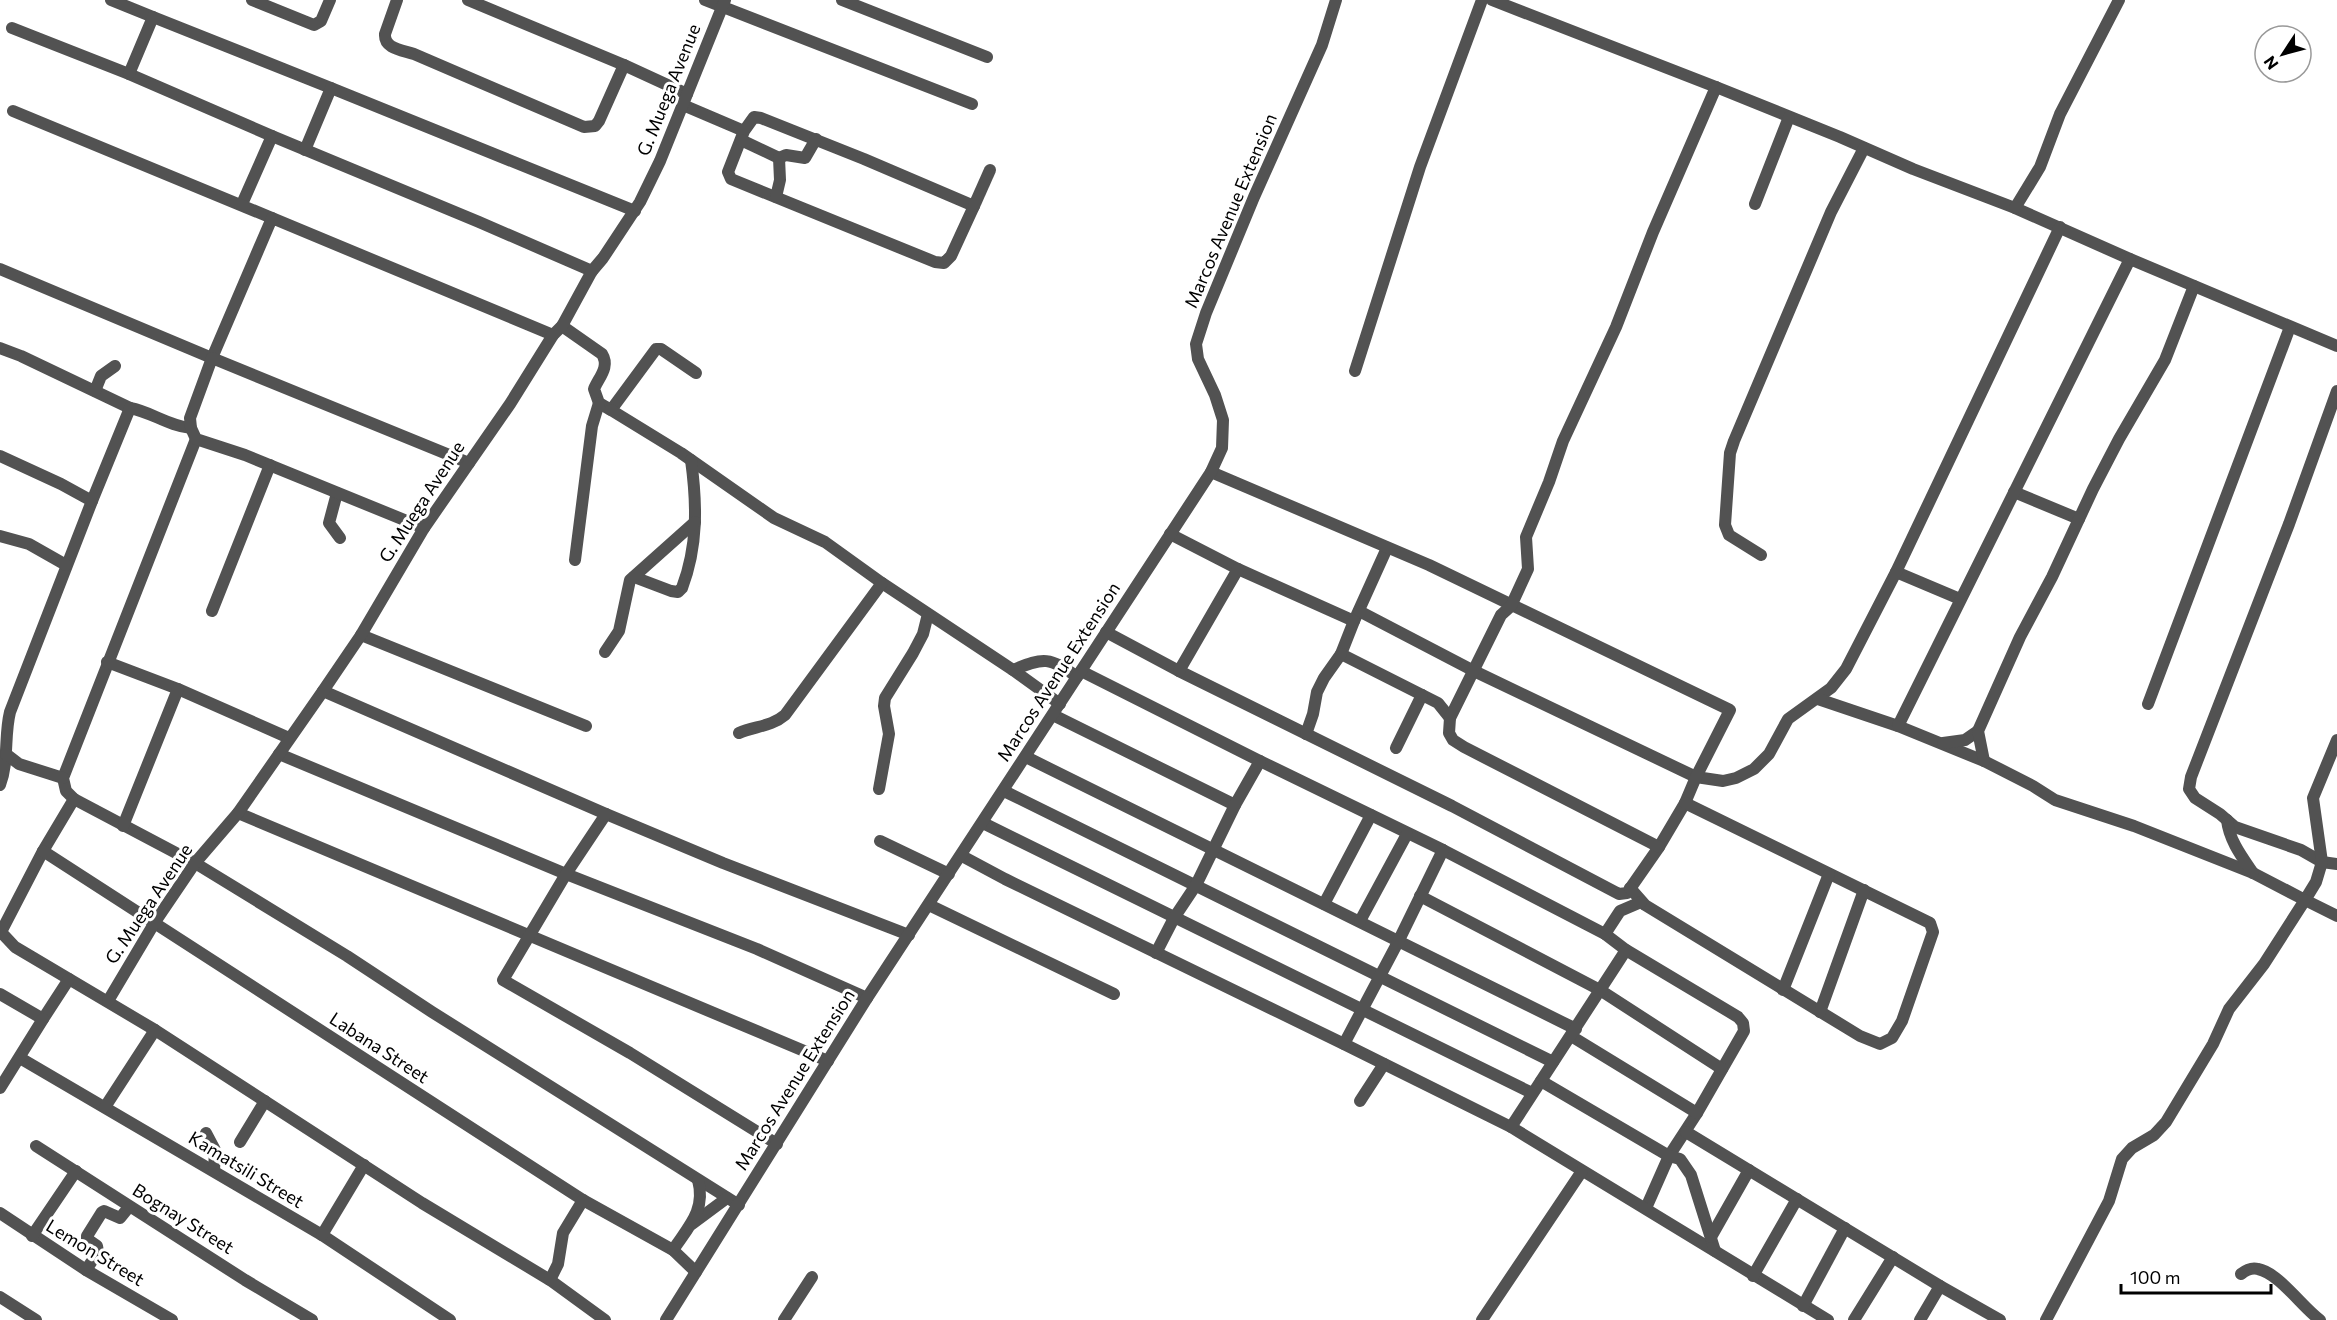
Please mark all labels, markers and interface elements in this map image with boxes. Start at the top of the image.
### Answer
street label: G. Muega Avenue [632,21,705,159]
north arrow [2253,24,2313,84]
text: N [2259,53,2282,74]
street label: Marcos Avenue Extension [1179,110,1281,311]
street label: G. Muega Avenue [374,437,469,566]
street label: Marcos Avenue Extension [992,578,1124,765]
street label: G. Muega Avenue [100,839,196,968]
street label: Marcos Avenue Extension [729,985,859,1174]
street label: Labana Street [326,1007,433,1087]
street label: Kamatsili Street [185,1126,308,1212]
street label: Bognay Street [129,1178,238,1258]
street label: Lemon Street [42,1214,149,1290]
scale bar [2121,1257,2271,1295]
text: 100 m [2130,1266,2180,1288]

